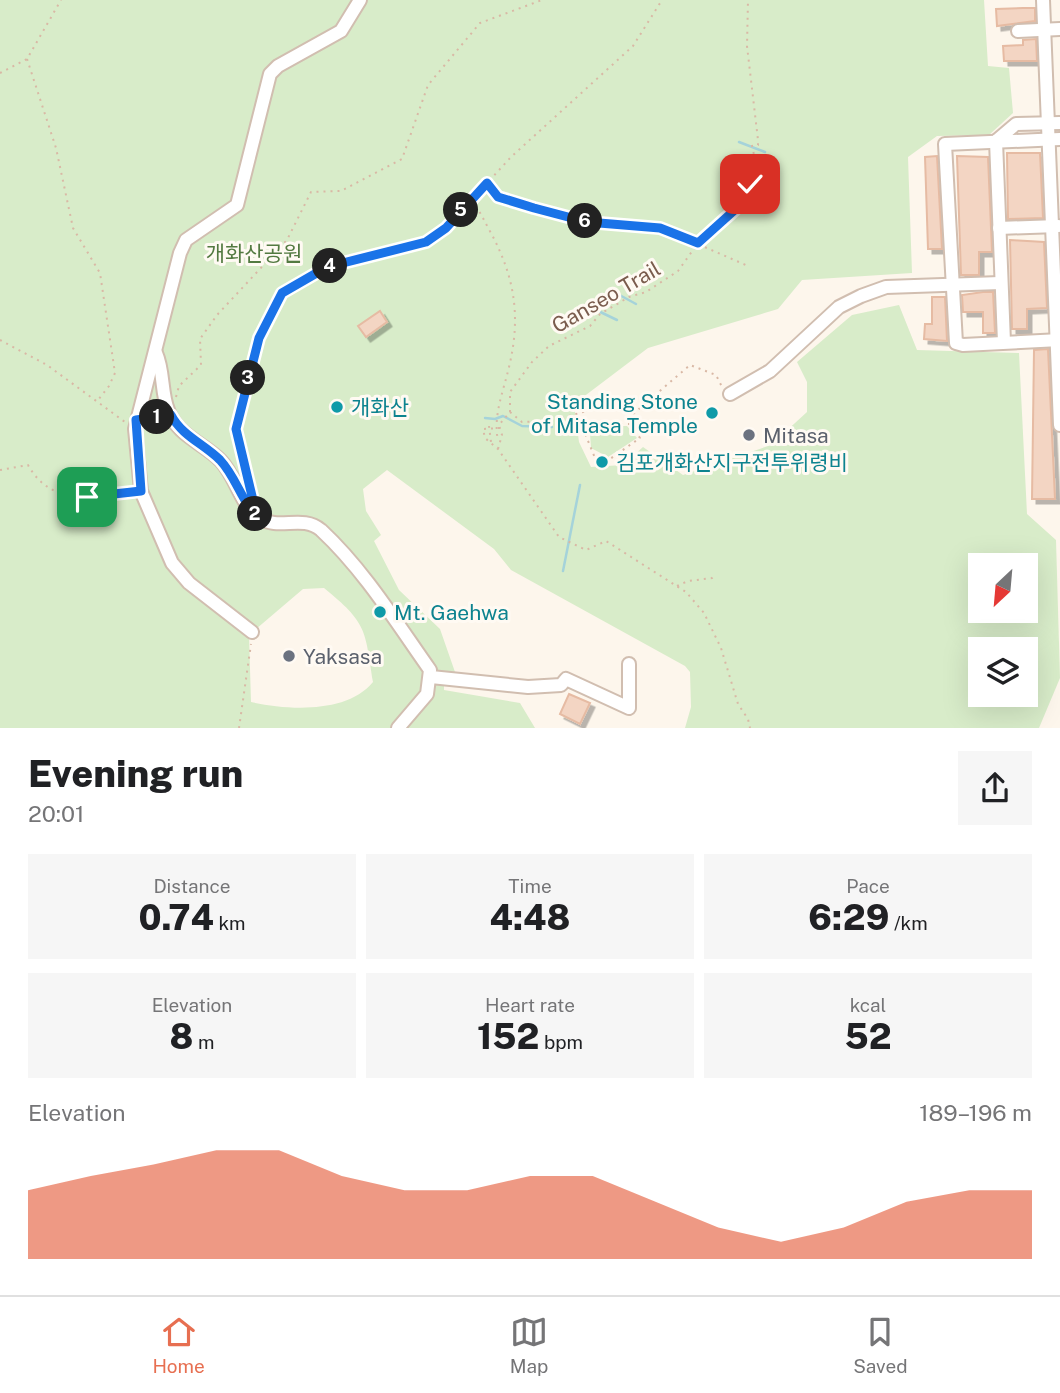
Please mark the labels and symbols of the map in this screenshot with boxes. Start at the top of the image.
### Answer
pin [720,154,780,214]
pin: 5 [444,192,478,228]
pin: 6 [568,204,602,238]
park label: 개화산공원 [206,241,302,266]
pin: 4 [312,248,348,284]
street label: Ganseo Trail [547,256,665,338]
pin: 3 [230,360,266,396]
place label: Standing Stone of Mitasa Temple [531,389,698,438]
place label: 개화산 [351,395,409,420]
marker: 개화산 [329,399,345,415]
pin: 1 [140,400,174,434]
marker: Standing Stone of Mitasa Temple [704,405,720,421]
place label: Mitasa [763,423,829,448]
marker: Mitasa [741,427,757,443]
place label: 김포개화산지구전투위령비 [616,450,848,475]
marker: 김포개화산지구전투위령비 [594,454,610,470]
pin [57,467,117,527]
pin: 2 [238,496,272,532]
north arrow [968,553,1038,623]
place label: Mt. Gaehwa [394,600,509,625]
marker: Mt. Gaehwa [372,604,388,620]
place label: Yaksasa [303,644,382,669]
marker: Yaksasa [281,648,297,664]

